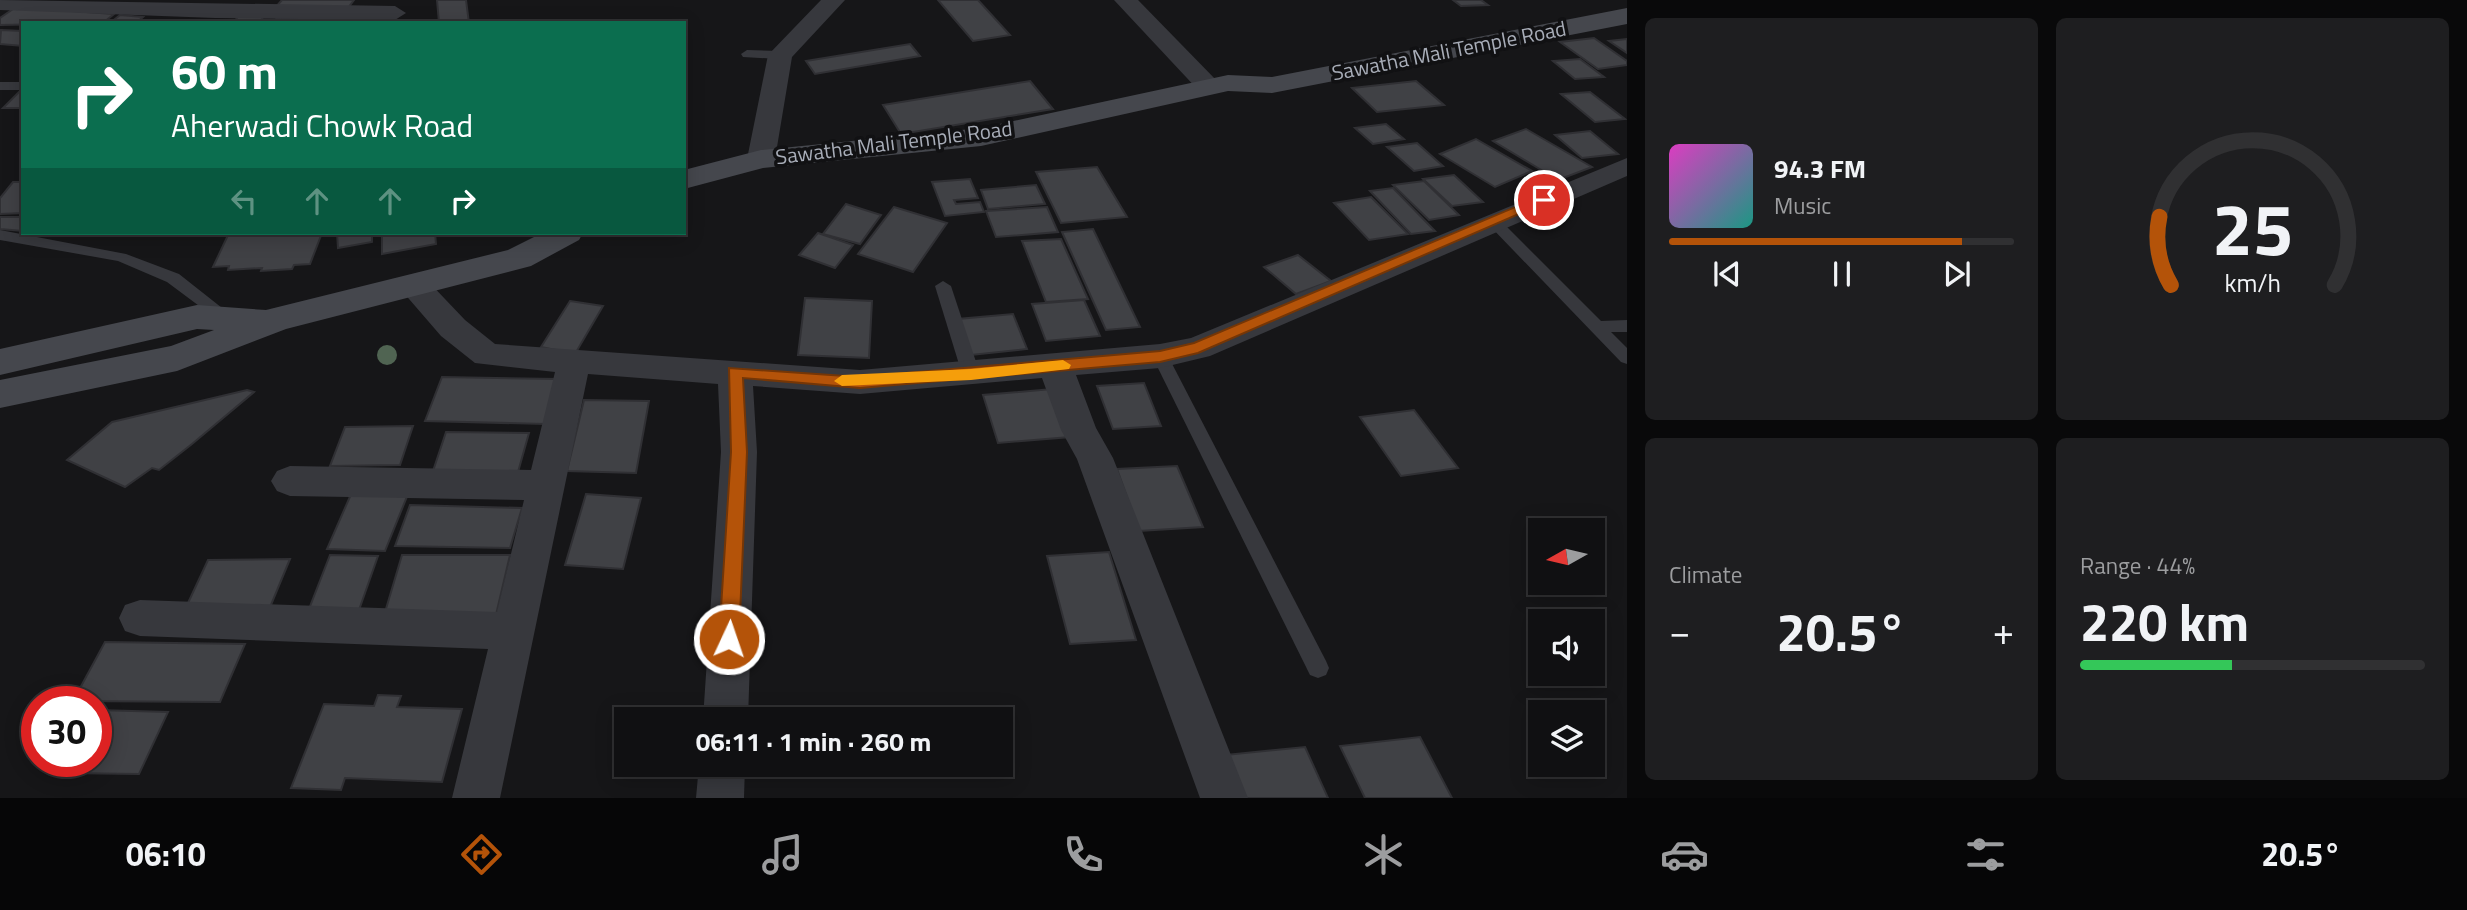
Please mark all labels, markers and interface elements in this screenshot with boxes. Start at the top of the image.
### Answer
street label: Sawatha Mali Temple Road [1329,12,1569,88]
text: 60 m [171,33,278,108]
icon: right [56,49,147,140]
text: Aherwadi Chowk Road [171,101,473,149]
street label: Sawatha Mali Temple Road [774,112,1014,172]
text: 94.3 FM [1774,149,1866,188]
pin [1514,170,1574,230]
text: 25 [2212,173,2293,283]
icon: arrive [1525,181,1563,219]
icon: left [225,182,263,220]
icon: ahead [298,182,336,220]
icon: ahead [371,182,409,220]
icon: right [444,182,482,220]
text: Music [1774,188,1831,223]
icon: previous [1708,255,1746,293]
icon: pause [1823,255,1861,293]
icon: next [1938,255,1976,293]
text: km/h [2224,264,2281,302]
north arrow [1528,518,1605,595]
map controls [1528,518,1605,777]
text: Range · 44% [2080,548,2195,583]
text: Climate [1669,557,1742,592]
text: 220 km [2080,582,2249,661]
text: 20.5° [1777,592,1906,671]
position arrow [692,602,766,676]
text: − [1669,602,1690,660]
text: + [1993,602,2014,660]
button: sound [1528,609,1605,686]
speed limit sign: 30 [21,686,112,777]
button: layers [1528,700,1605,777]
text: 06:11 · 1 min · 260 m [696,722,931,761]
text: 06:10 [126,830,206,878]
icon: directions [457,830,506,879]
icon: music [758,830,807,879]
icon: phone [1059,830,1108,879]
icon: climate [1359,830,1408,879]
icon: car [1660,830,1709,879]
icon: filters [1961,830,2010,879]
text: 20.5° [2261,830,2341,878]

